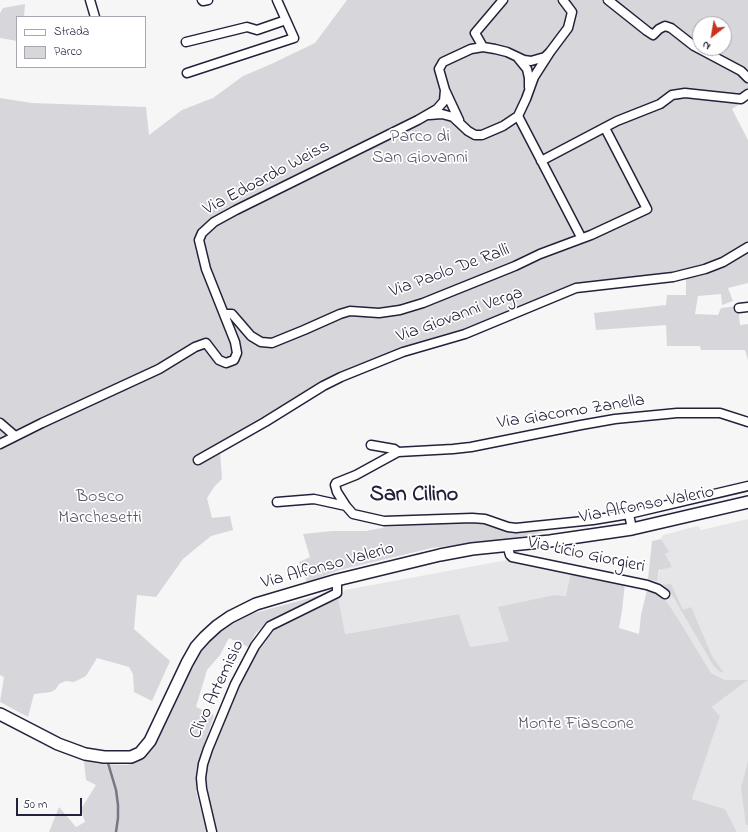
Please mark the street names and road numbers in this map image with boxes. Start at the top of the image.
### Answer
street label: Via Edoardo Weiss [200,137,334,221]
street label: Via Paolo De Ralli [387,240,513,304]
street label: Via Giovanni Verga [394,283,526,349]
street label: Via Giacomo Zanella [496,391,646,435]
street label: Via Alfonso Valerio [578,482,716,530]
street label: Via Licio Giorgieri [525,533,647,579]
street label: Via Alfonso Valerio [259,539,397,595]
street label: Clivo Artemisio [186,637,250,743]

